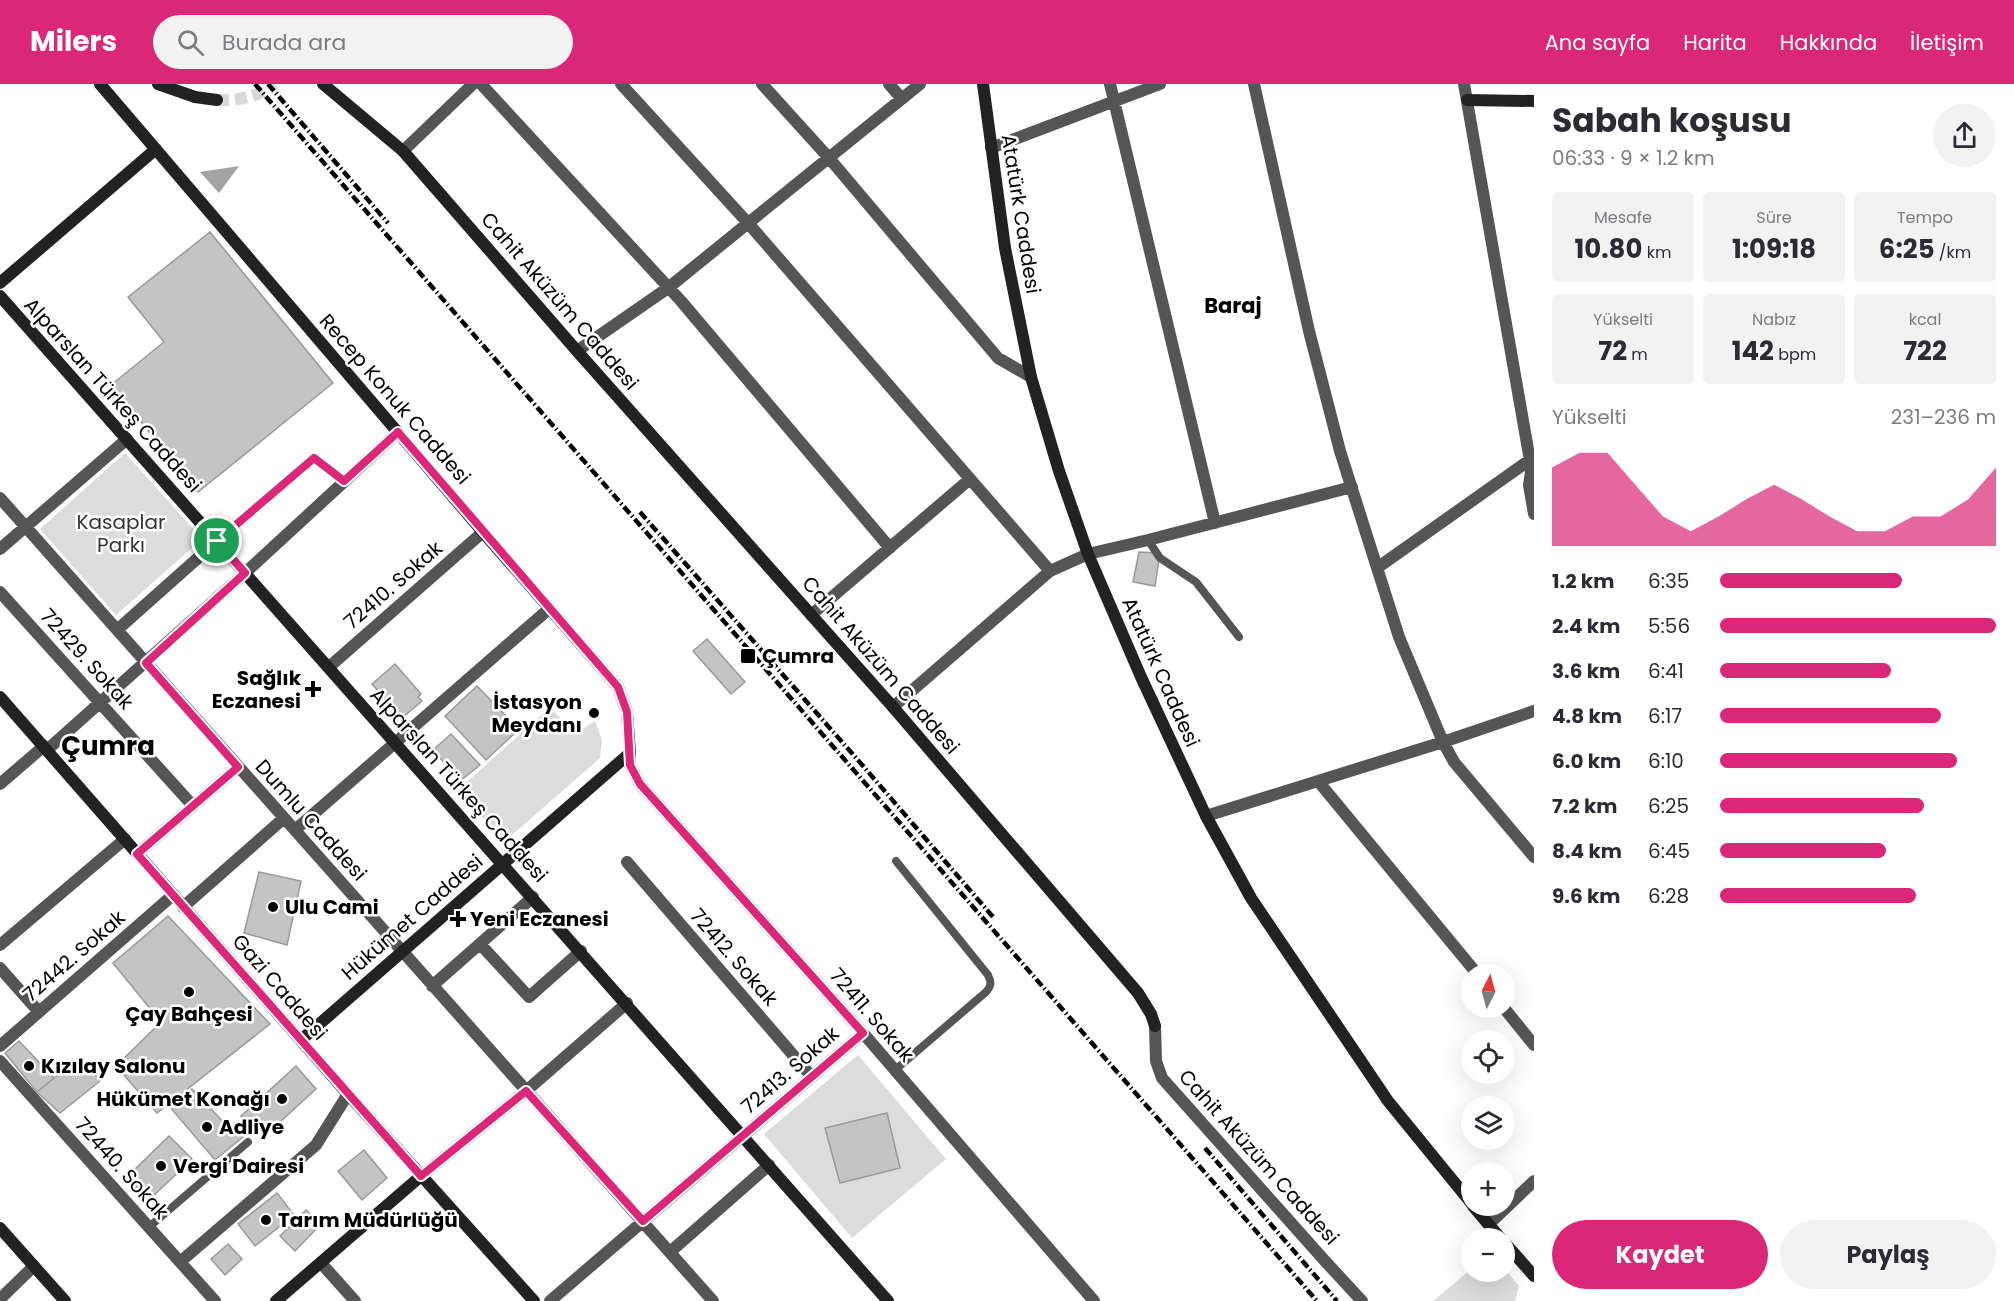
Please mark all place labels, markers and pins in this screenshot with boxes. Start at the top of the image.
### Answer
pin [191,515,242,566]
place label: Çumra [762,642,834,670]
marker: Çumra [739,647,757,665]
place label: Sağlık Eczanesi [212,664,302,715]
marker: Sağlık Eczanesi [306,682,320,696]
place label: İstasyon Meydanı [492,688,582,739]
marker: İstasyon Meydanı [587,706,601,720]
place label: Ulu Cami [285,893,379,921]
marker: Ulu Cami [266,900,280,914]
place label: Yeni Eczanesi [470,905,609,933]
marker: Yeni Eczanesi [451,912,465,926]
marker: Çay Bahçesi [182,985,196,999]
place label: Çay Bahçesi [125,1000,253,1028]
place label: Kızılay Salonu [41,1052,186,1080]
marker: Kızılay Salonu [22,1059,36,1073]
place label: Hükümet Konağı [96,1085,270,1113]
marker: Hükümet Konağı [275,1092,289,1106]
place label: Adliye [219,1113,284,1141]
marker: Adliye [200,1120,214,1134]
place label: Vergi Dairesi [173,1152,304,1180]
marker: Vergi Dairesi [154,1159,168,1173]
place label: Tarım Müdürlüğü [278,1206,458,1234]
marker: Tarım Müdürlüğü [259,1213,273,1227]

